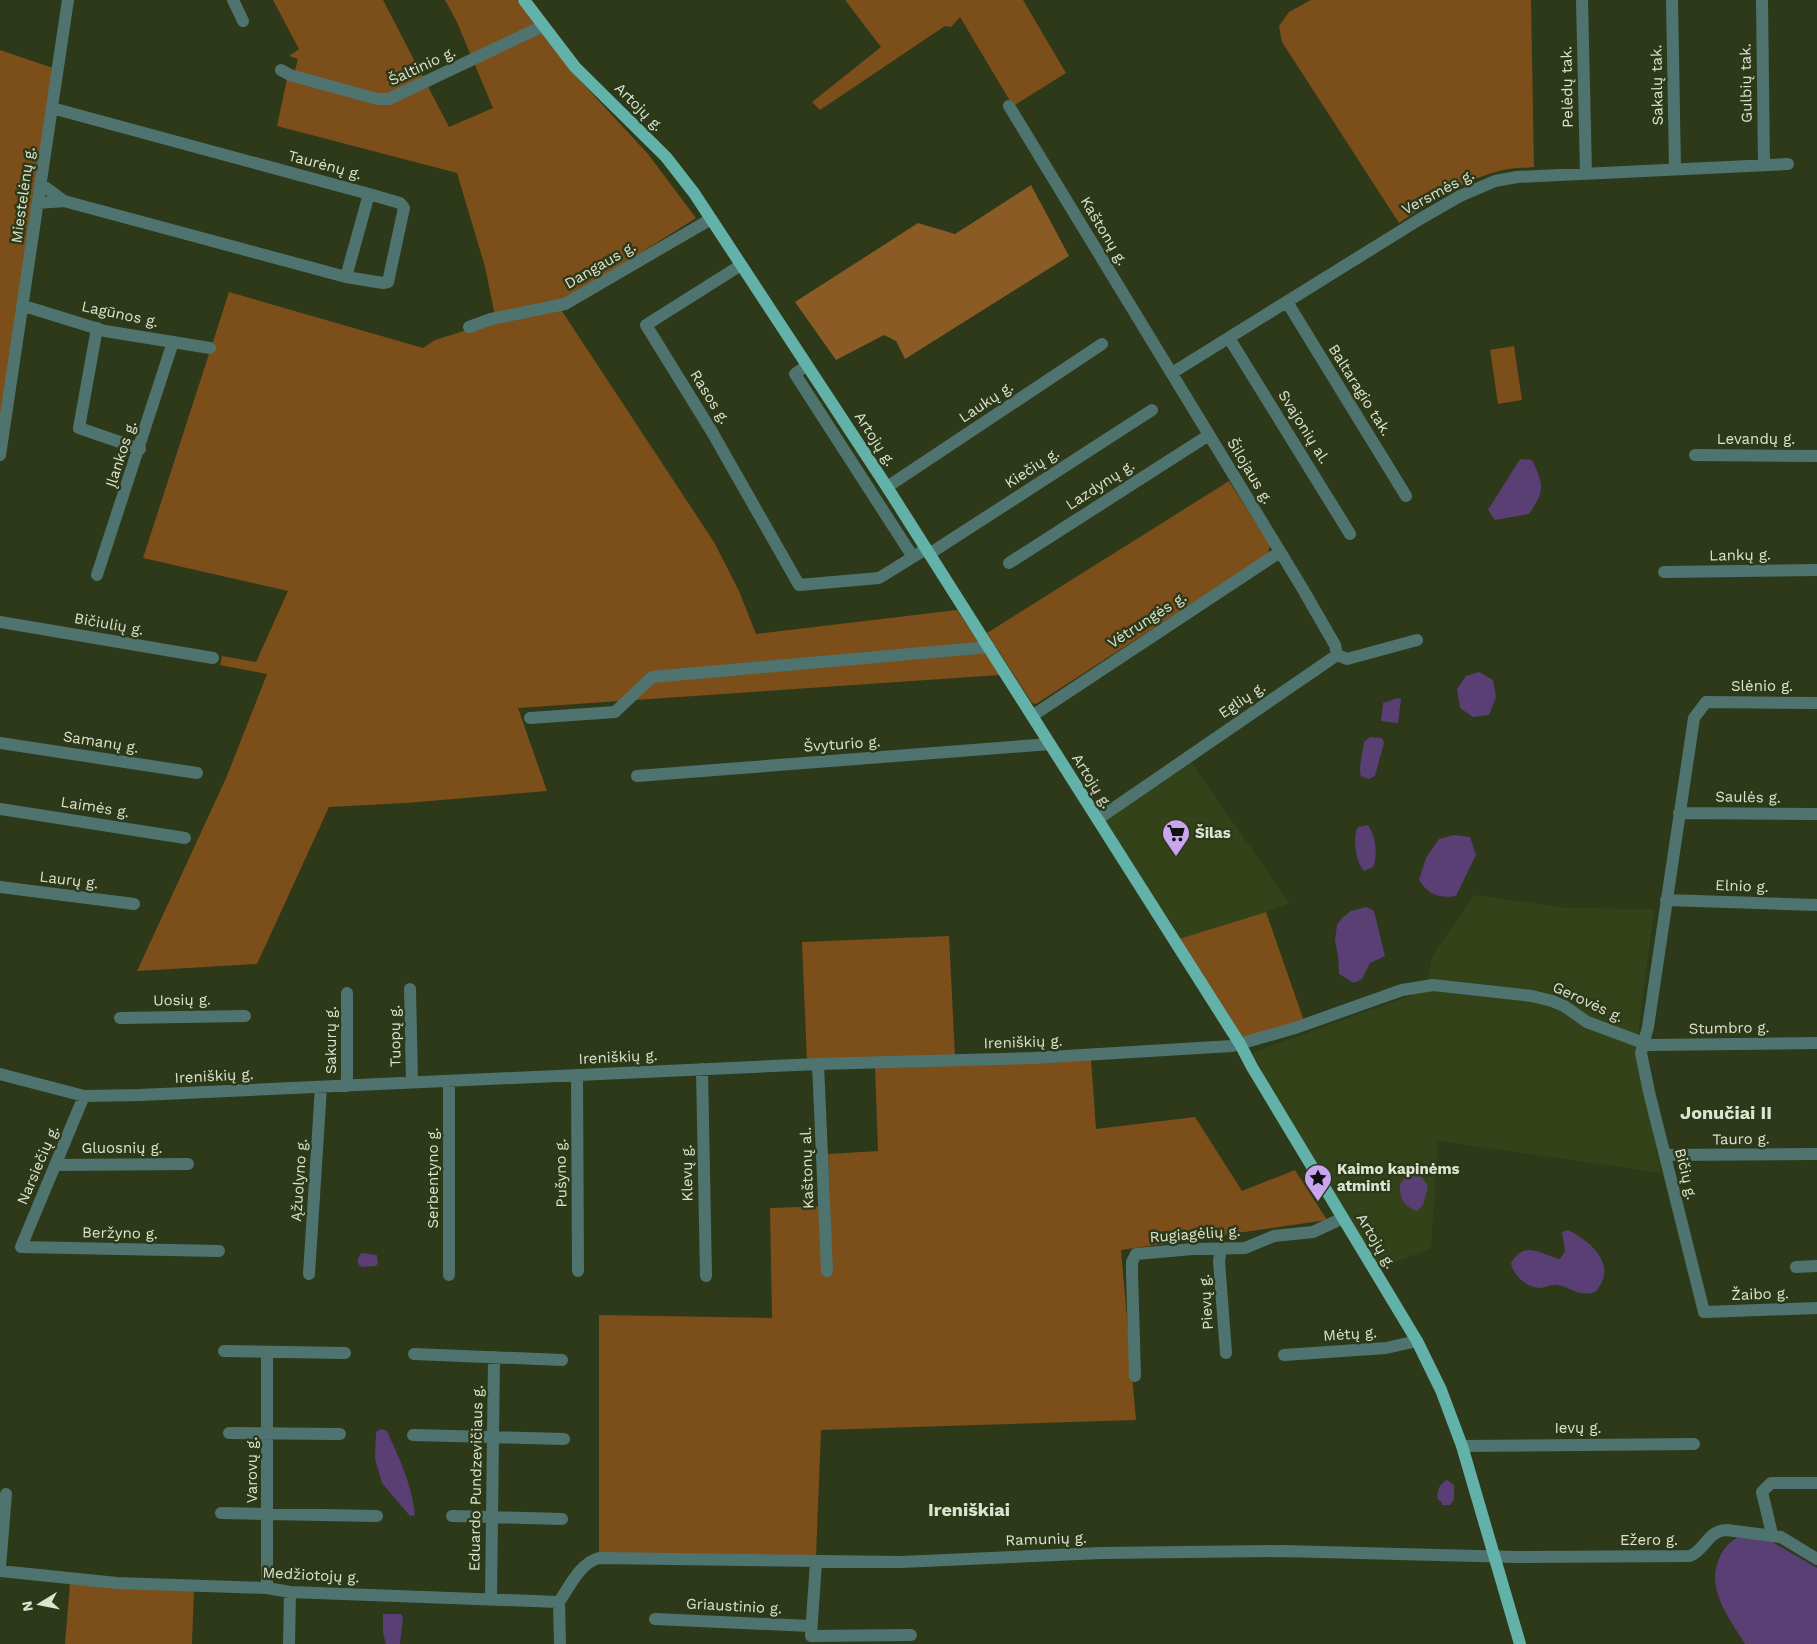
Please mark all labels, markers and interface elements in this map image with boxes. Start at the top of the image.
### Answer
street label: Šaltinio g. [385,42,458,89]
street label: Gulbių tak. [1736,43,1756,123]
street label: Sakalų tak. [1647,44,1667,126]
street label: Pelėdų tak. [1557,46,1577,128]
street label: Artojų g. [611,79,667,135]
street label: Miestelėnų g. [7,146,39,244]
street label: Taurėnų g. [286,147,364,183]
street label: Versmės g. [1399,165,1477,219]
street label: Kaštonų g. [1076,193,1132,269]
street label: Dangaus g. [561,237,639,293]
street label: Lagūnos g. [80,297,160,331]
street label: Baltaragio tak. [1325,341,1395,439]
street label: Rasos g. [686,367,734,427]
street label: Laukų g. [955,377,1017,427]
street label: Svajonių al. [1274,387,1334,467]
street label: Artojų g. [851,408,899,470]
street label: Įlankos g. [102,418,140,490]
street label: Levandų g. [1717,430,1795,448]
street label: Šilojaus g. [1223,434,1278,507]
street label: Kiečių g. [1001,444,1063,492]
street label: Lazdynų g. [1062,456,1138,514]
street label: Lankų g. [1709,545,1771,565]
street label: Vėtrungės g. [1104,588,1190,652]
street label: Bičiulių g. [73,609,145,639]
street label: Slėnio g. [1731,677,1793,695]
street label: Eglių g. [1215,678,1269,722]
street label: Samanų g. [62,727,140,757]
street label: Švyturio g. [803,731,881,756]
street label: Artojų g. [1068,750,1116,812]
street label: Saulės g. [1715,787,1781,807]
street label: Laimės g. [59,793,131,821]
supermarket icon: Šilas [1161,818,1191,857]
place label: Šilas [1195,824,1231,842]
street label: Laurų g. [39,867,99,893]
street label: Elnio g. [1715,876,1769,896]
street label: Gerovės g. [1550,978,1626,1026]
street label: Uosių g. [153,990,211,1010]
street label: Tuopų g. [385,1005,405,1067]
street label: Sakurų g. [322,1006,340,1074]
street label: Stumbro g. [1688,1018,1770,1038]
street label: Ireniškių g. [983,1032,1063,1052]
street label: Ireniškių g. [578,1046,658,1068]
street label: Ireniškių g. [174,1065,254,1087]
district label: Jonučiai II [1680,1102,1772,1123]
street label: Narsiečių g. [13,1123,63,1207]
street label: Serbentyno g. [424,1127,442,1229]
street label: Kaštonų al. [797,1127,817,1209]
street label: Tauro g. [1712,1130,1770,1148]
street label: Ąžuolyno g. [287,1138,311,1222]
street label: Pušyno g. [551,1138,571,1208]
street label: Gluosnių g. [81,1139,163,1157]
street label: Klevų g. [678,1144,696,1202]
street label: Bičių g. [1671,1146,1701,1202]
place label: Kaimo kapinėms atminti [1337,1160,1460,1195]
place icon: Kaimo kapinėms atminti [1303,1163,1333,1202]
street label: Artojų g. [1353,1210,1399,1272]
street label: Rugiagėlių g. [1149,1222,1241,1246]
street label: Beržyno g. [82,1223,158,1243]
street label: Pievų g. [1195,1274,1217,1330]
street label: Žaibo g. [1731,1284,1789,1304]
street label: Mėtų g. [1323,1323,1377,1345]
street label: Eduardo Pundzevičiaus g. [465,1385,487,1571]
street label: Ievų g. [1555,1419,1601,1437]
street label: Varovų g. [243,1437,261,1503]
district label: Ireniškiai [928,1499,1010,1520]
street label: Ramunių g. [1005,1529,1087,1549]
street label: Ežero g. [1620,1531,1678,1549]
street label: Medžiotojų g. [262,1563,360,1587]
north arrow [15,1579,65,1629]
street label: Griaustinio g. [685,1594,783,1618]
text: N [18,1600,36,1613]

